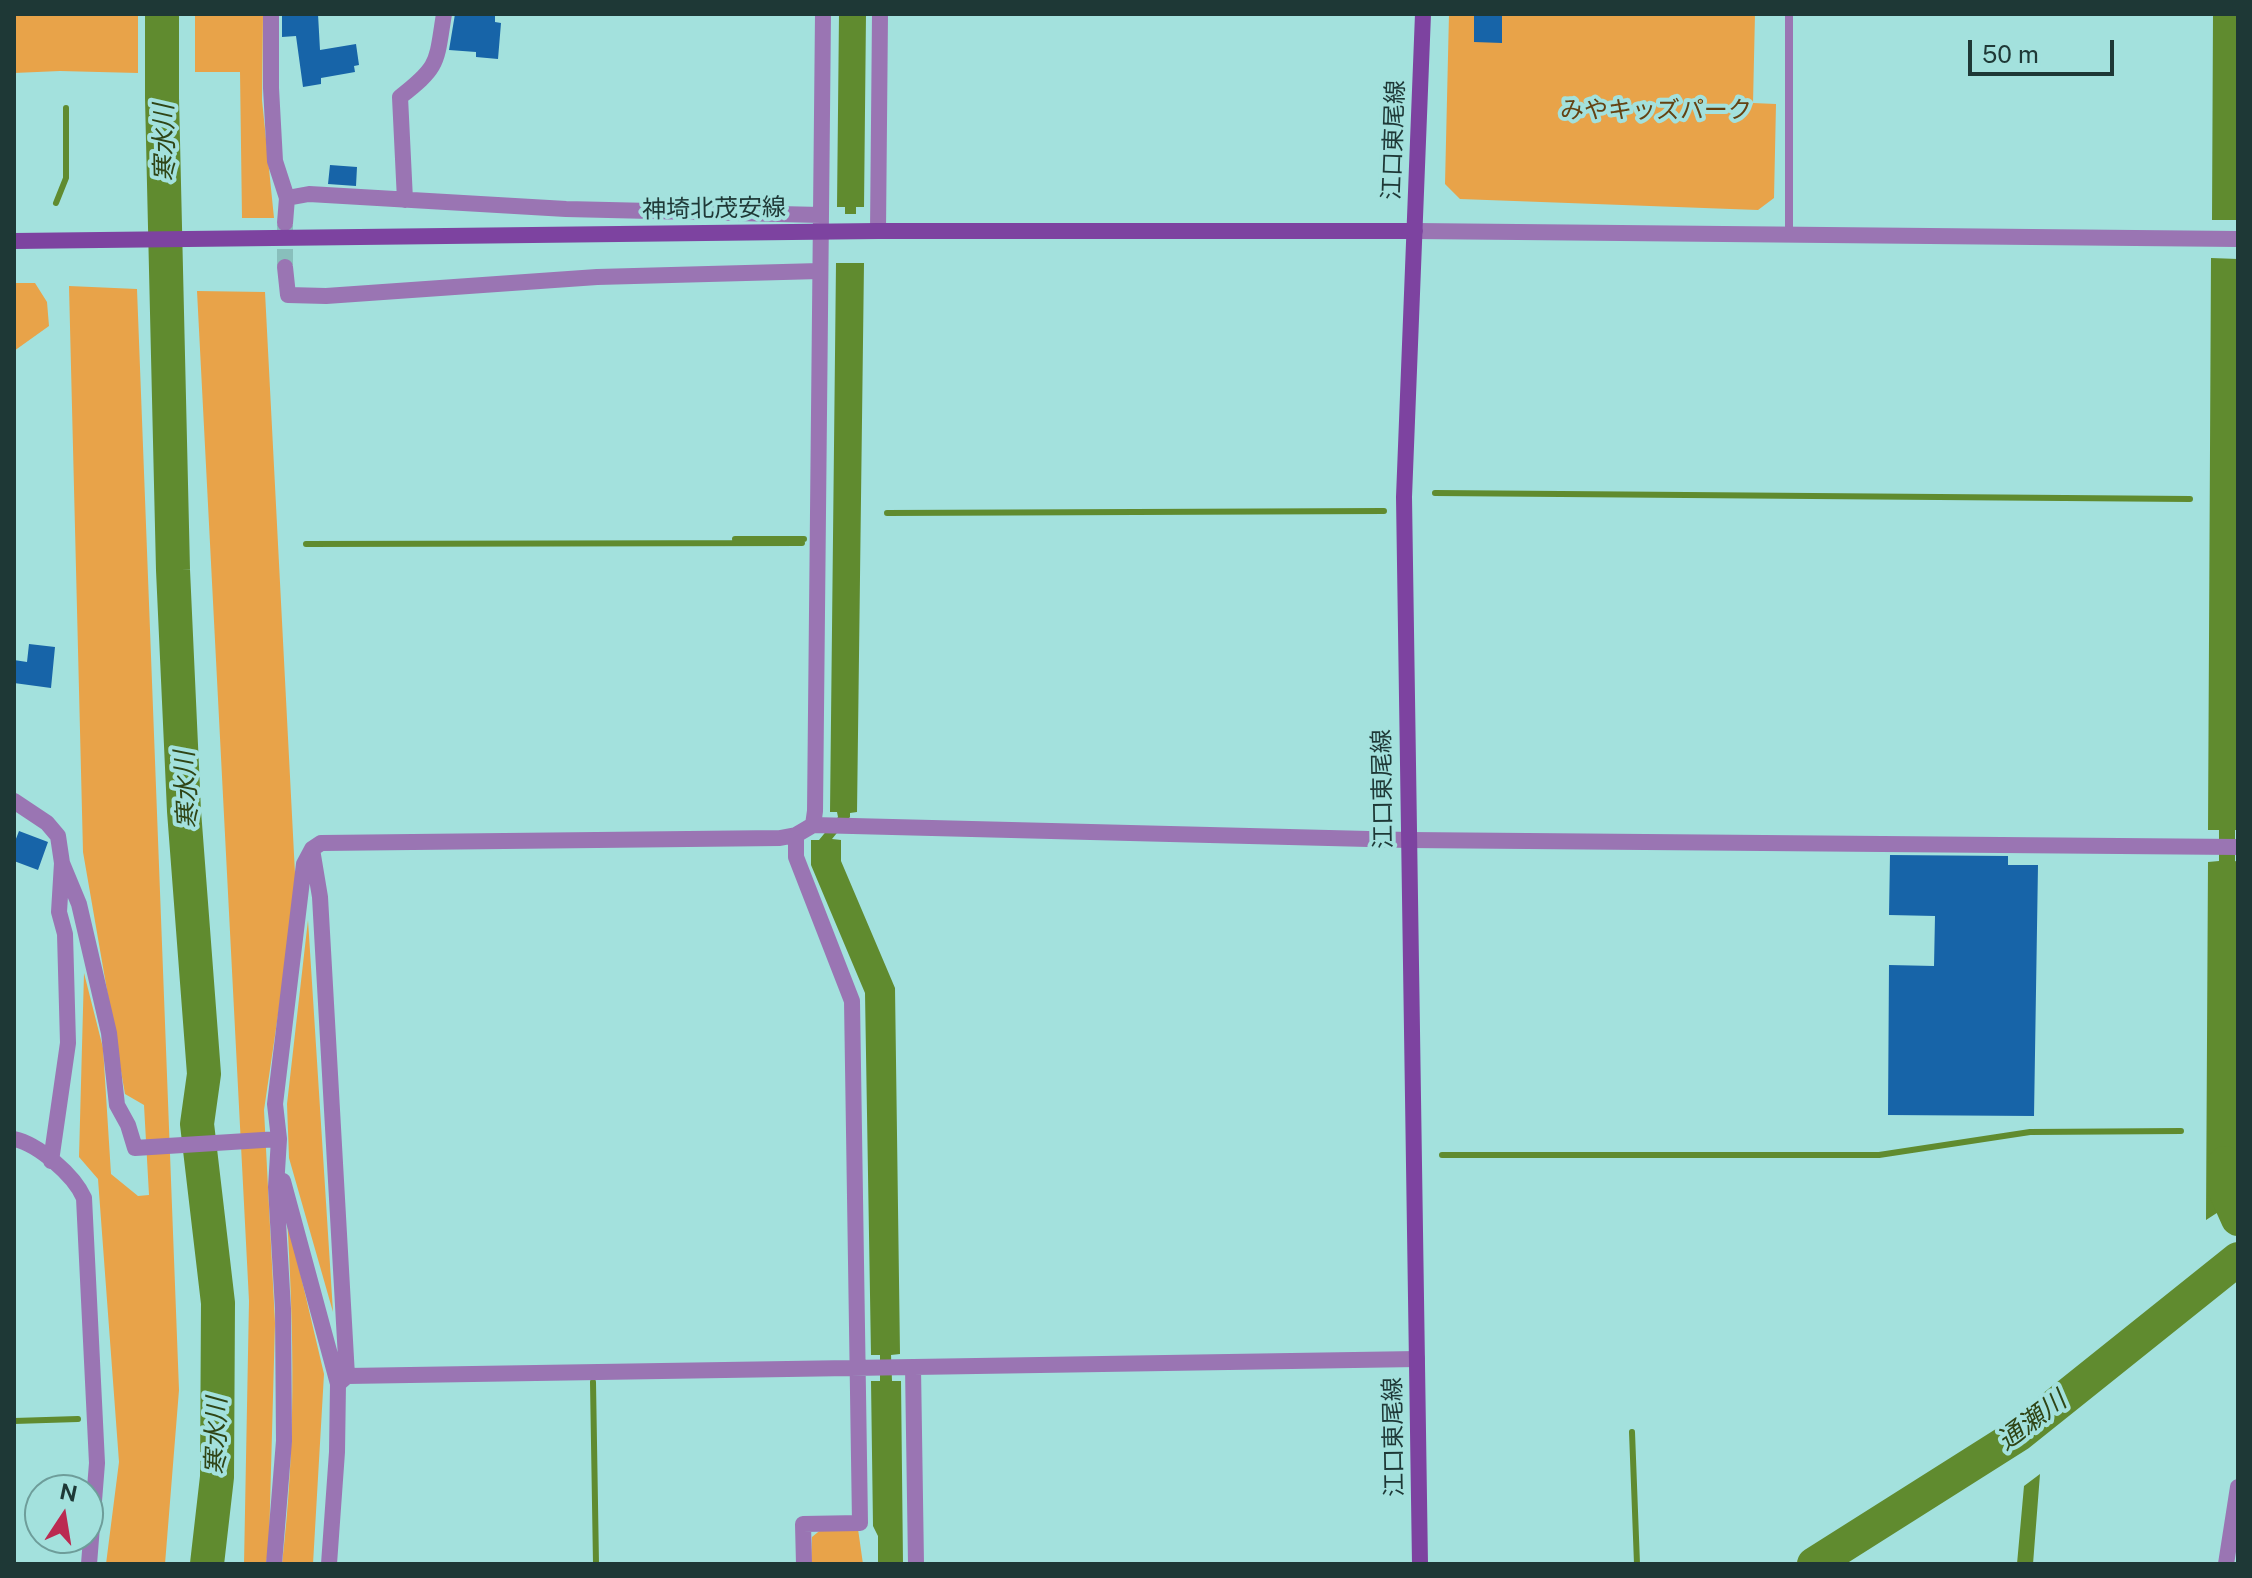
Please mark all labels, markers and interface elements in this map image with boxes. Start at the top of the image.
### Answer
scale bar [1972,24,2118,74]
text: 50 m [1982,40,2039,68]
street label: 江口東尾線 [1378,80,1410,200]
park label: みやキッズパーク [1560,97,1752,125]
water label: 寒水川 [149,104,181,182]
street label: 神埼北茂安線 [642,193,786,225]
street label: 江口東尾線 [1368,729,1398,849]
water label: 寒水川 [169,750,205,830]
street label: 江口東尾線 [1379,1377,1409,1497]
water label: 通瀬川 [1991,1385,2073,1457]
water label: 寒水川 [201,1397,233,1475]
north arrow [24,1474,104,1554]
text: N [57,1478,80,1507]

